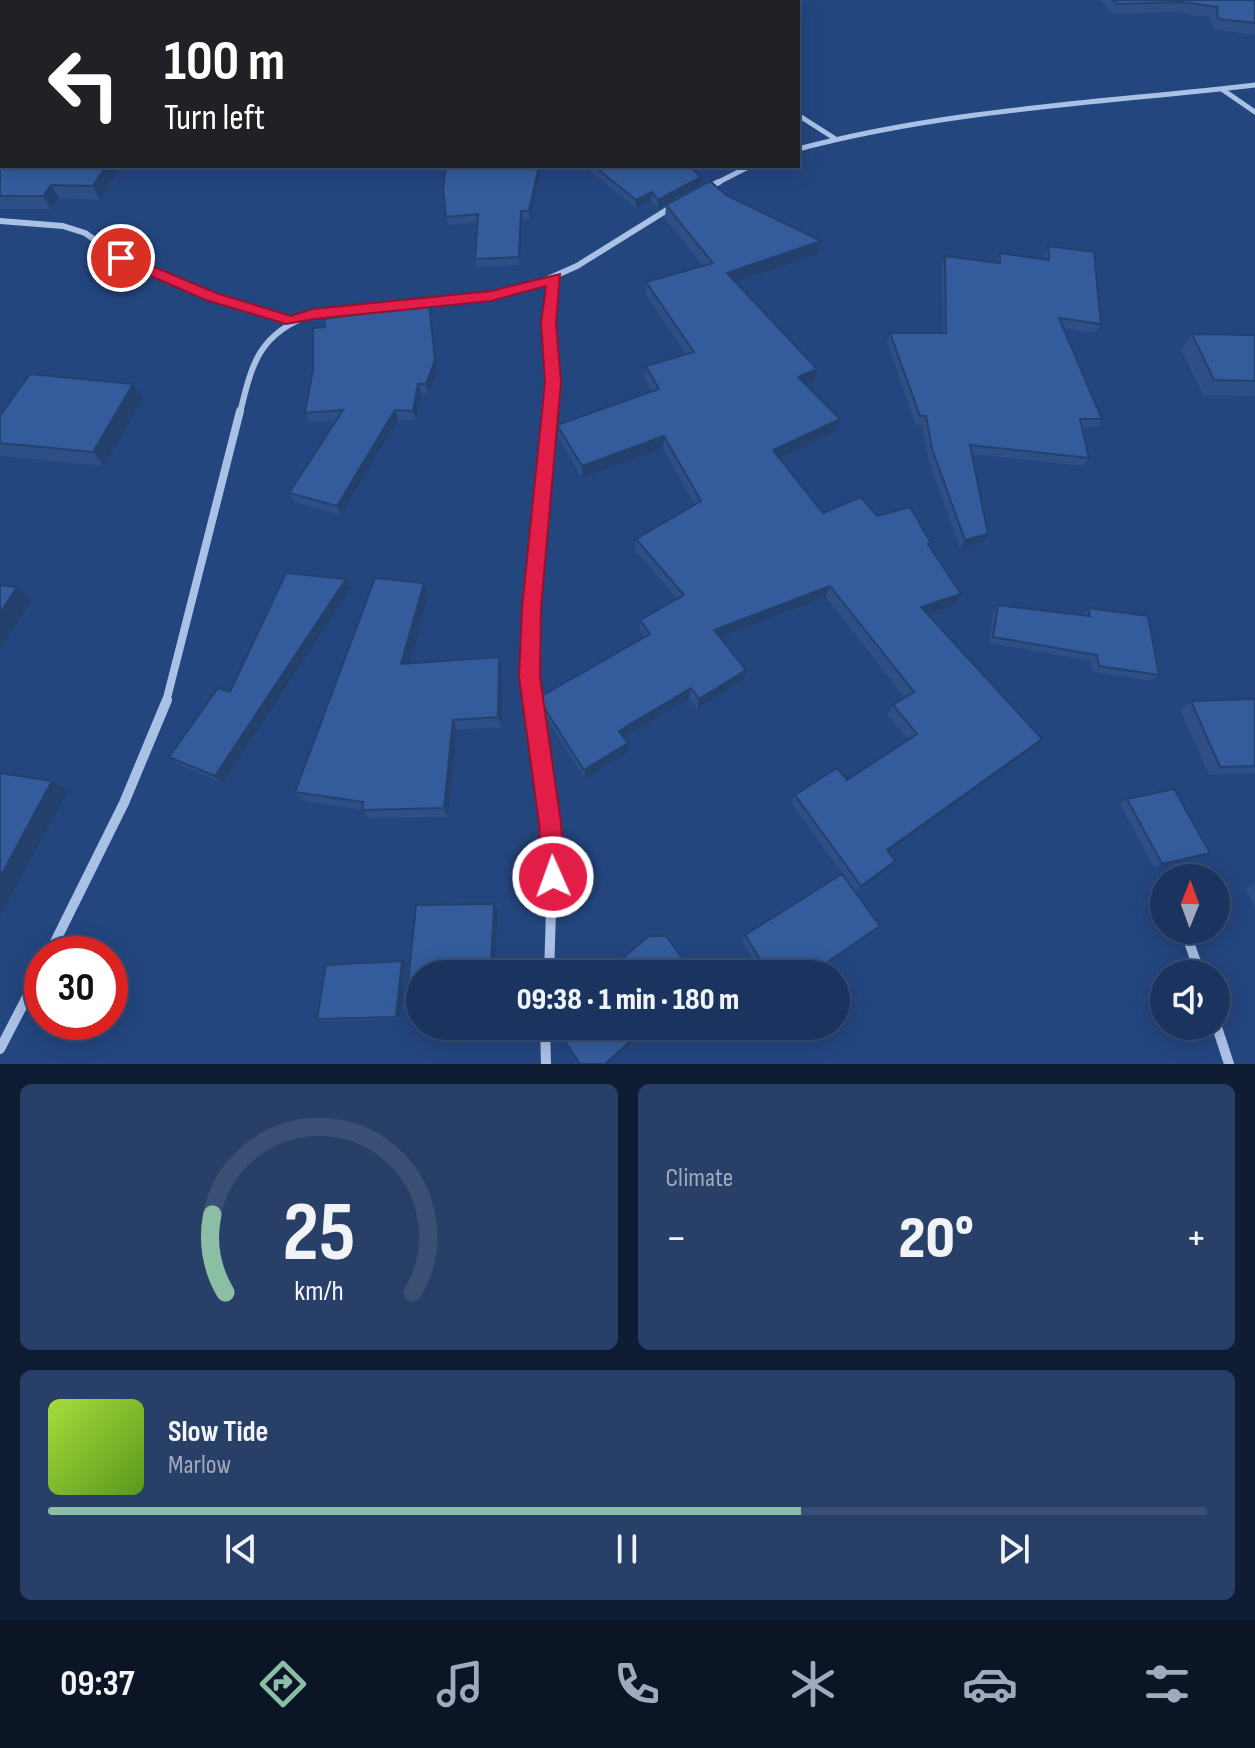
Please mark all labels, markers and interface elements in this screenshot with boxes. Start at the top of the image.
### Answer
text: 100 m [164,29,285,96]
icon: left [32,32,136,136]
text: Turn left [164,97,265,140]
pin [87,224,155,292]
icon: arrive [99,236,143,280]
position arrow [511,835,595,919]
north arrow [1150,864,1230,944]
map controls [1150,864,1230,1040]
speed limit sign: 30 [24,936,128,1040]
button: sound [1150,960,1230,1040]
text: 09:38 · 1 min · 180 m [517,982,739,1018]
text: Climate [666,1163,733,1194]
text: 25 [282,1184,355,1284]
text: 20° [898,1203,974,1275]
text: − [666,1212,687,1265]
text: + [1185,1212,1207,1265]
text: km/h [294,1274,343,1309]
text: Slow Tide [168,1414,268,1450]
text: Marlow [168,1450,231,1481]
icon: previous [219,1527,263,1571]
icon: pause [605,1527,649,1571]
icon: next [992,1527,1036,1571]
icon: directions [255,1656,311,1712]
icon: music [432,1656,488,1712]
icon: phone [609,1656,665,1712]
icon: climate [785,1656,841,1712]
icon: car [962,1656,1018,1712]
icon: filters [1139,1656,1195,1712]
text: 09:37 [60,1663,134,1706]

